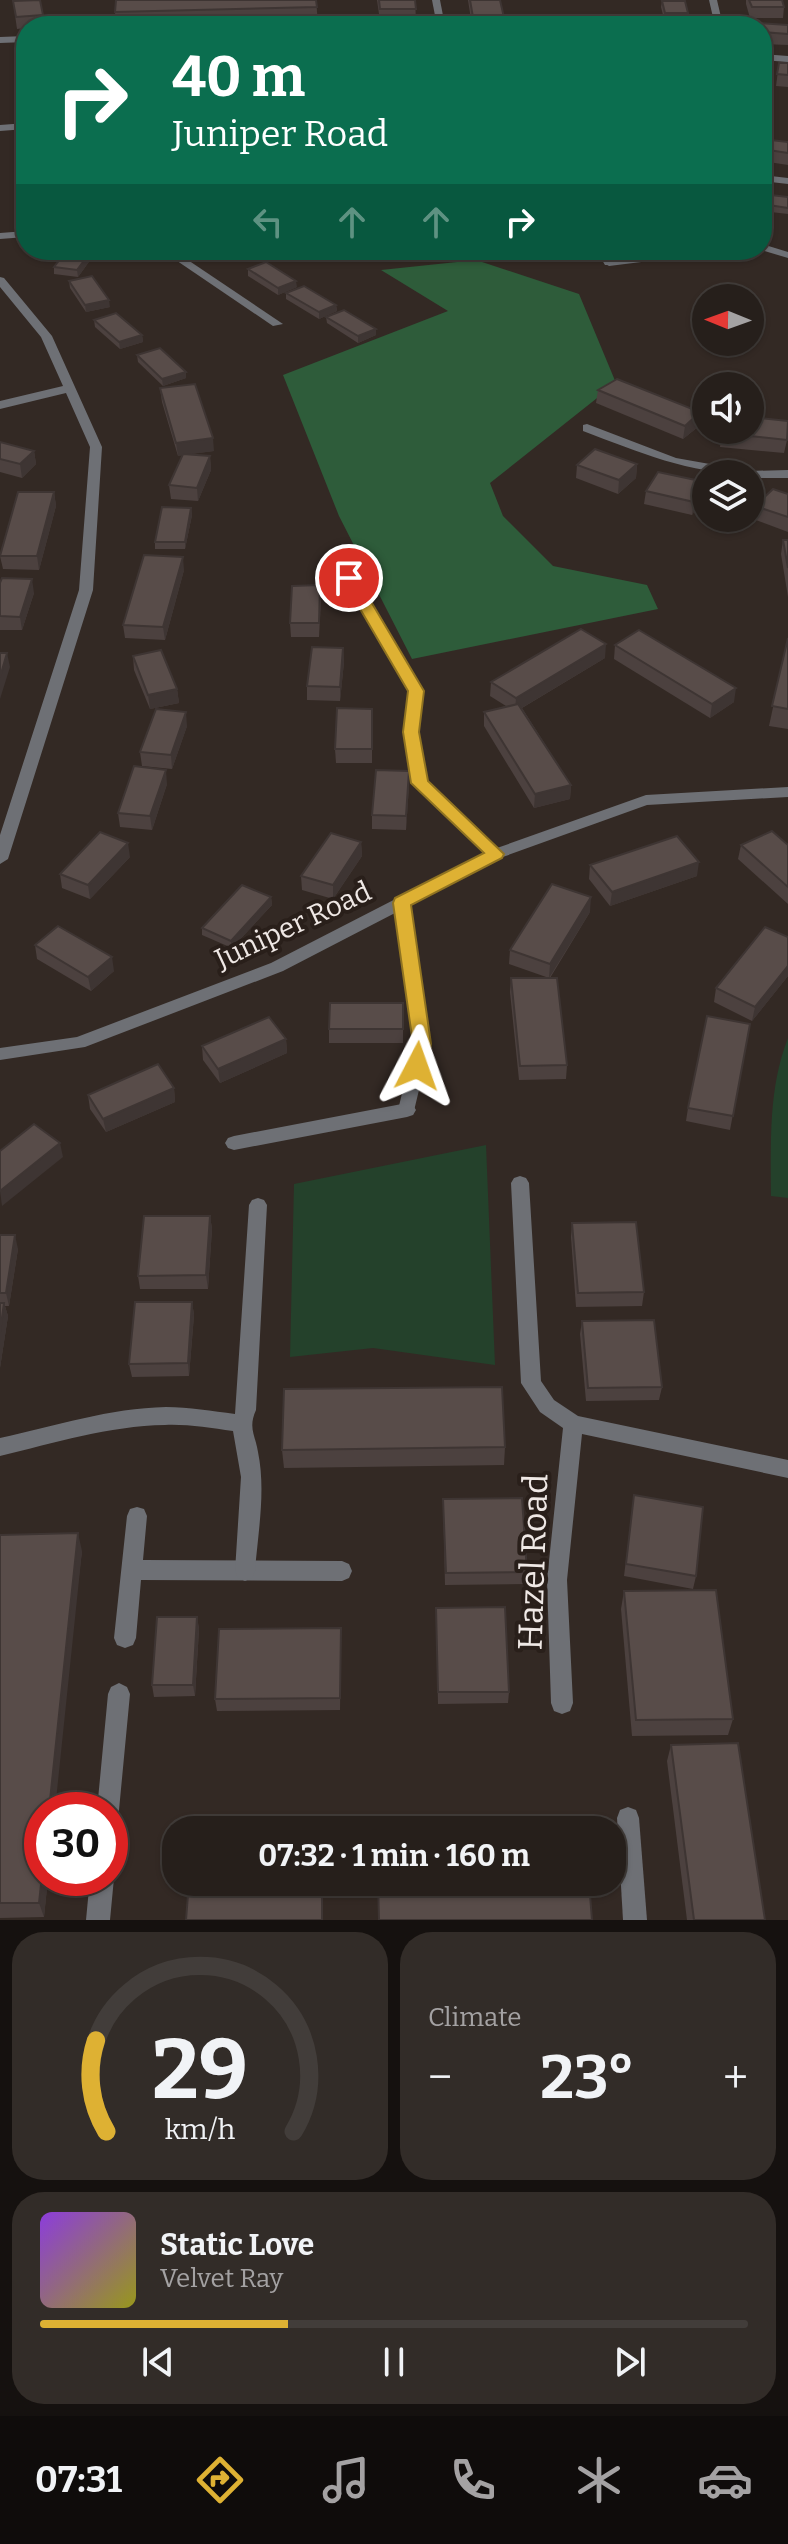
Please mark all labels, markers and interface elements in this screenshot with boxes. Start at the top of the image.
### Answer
text: 40 m [172,44,305,111]
icon: right [40,48,144,152]
text: Juniper Road [172,112,388,156]
icon: left [246,200,290,244]
icon: ahead [330,200,374,244]
icon: ahead [414,200,458,244]
icon: right [498,200,542,244]
north arrow [692,284,764,356]
map controls [692,284,764,532]
button: sound [692,372,764,444]
button: layers [692,460,764,532]
pin [315,544,383,612]
icon: arrive [327,556,371,600]
street label: Juniper Road [209,875,376,976]
position arrow [375,1024,459,1108]
street label: Hazel Road [509,1473,557,1651]
speed limit sign: 30 [24,1792,128,1896]
text: 07:32 · 1 min · 160 m [258,1838,530,1874]
text: Climate [428,2002,522,2033]
text: 29 [152,2020,248,2120]
text: 23° [540,2042,635,2114]
text: − [428,2051,452,2104]
text: + [723,2051,748,2104]
text: km/h [165,2112,236,2147]
text: Static Love [160,2227,314,2263]
text: Velvet Ray [160,2263,283,2294]
icon: previous [136,2340,180,2384]
icon: pause [372,2340,416,2384]
icon: next [608,2340,652,2384]
icon: directions [192,2452,248,2508]
icon: music [318,2452,374,2508]
icon: phone [445,2452,501,2508]
icon: climate [571,2452,627,2508]
icon: car [697,2452,753,2508]
text: 07:31 [35,2458,122,2502]

